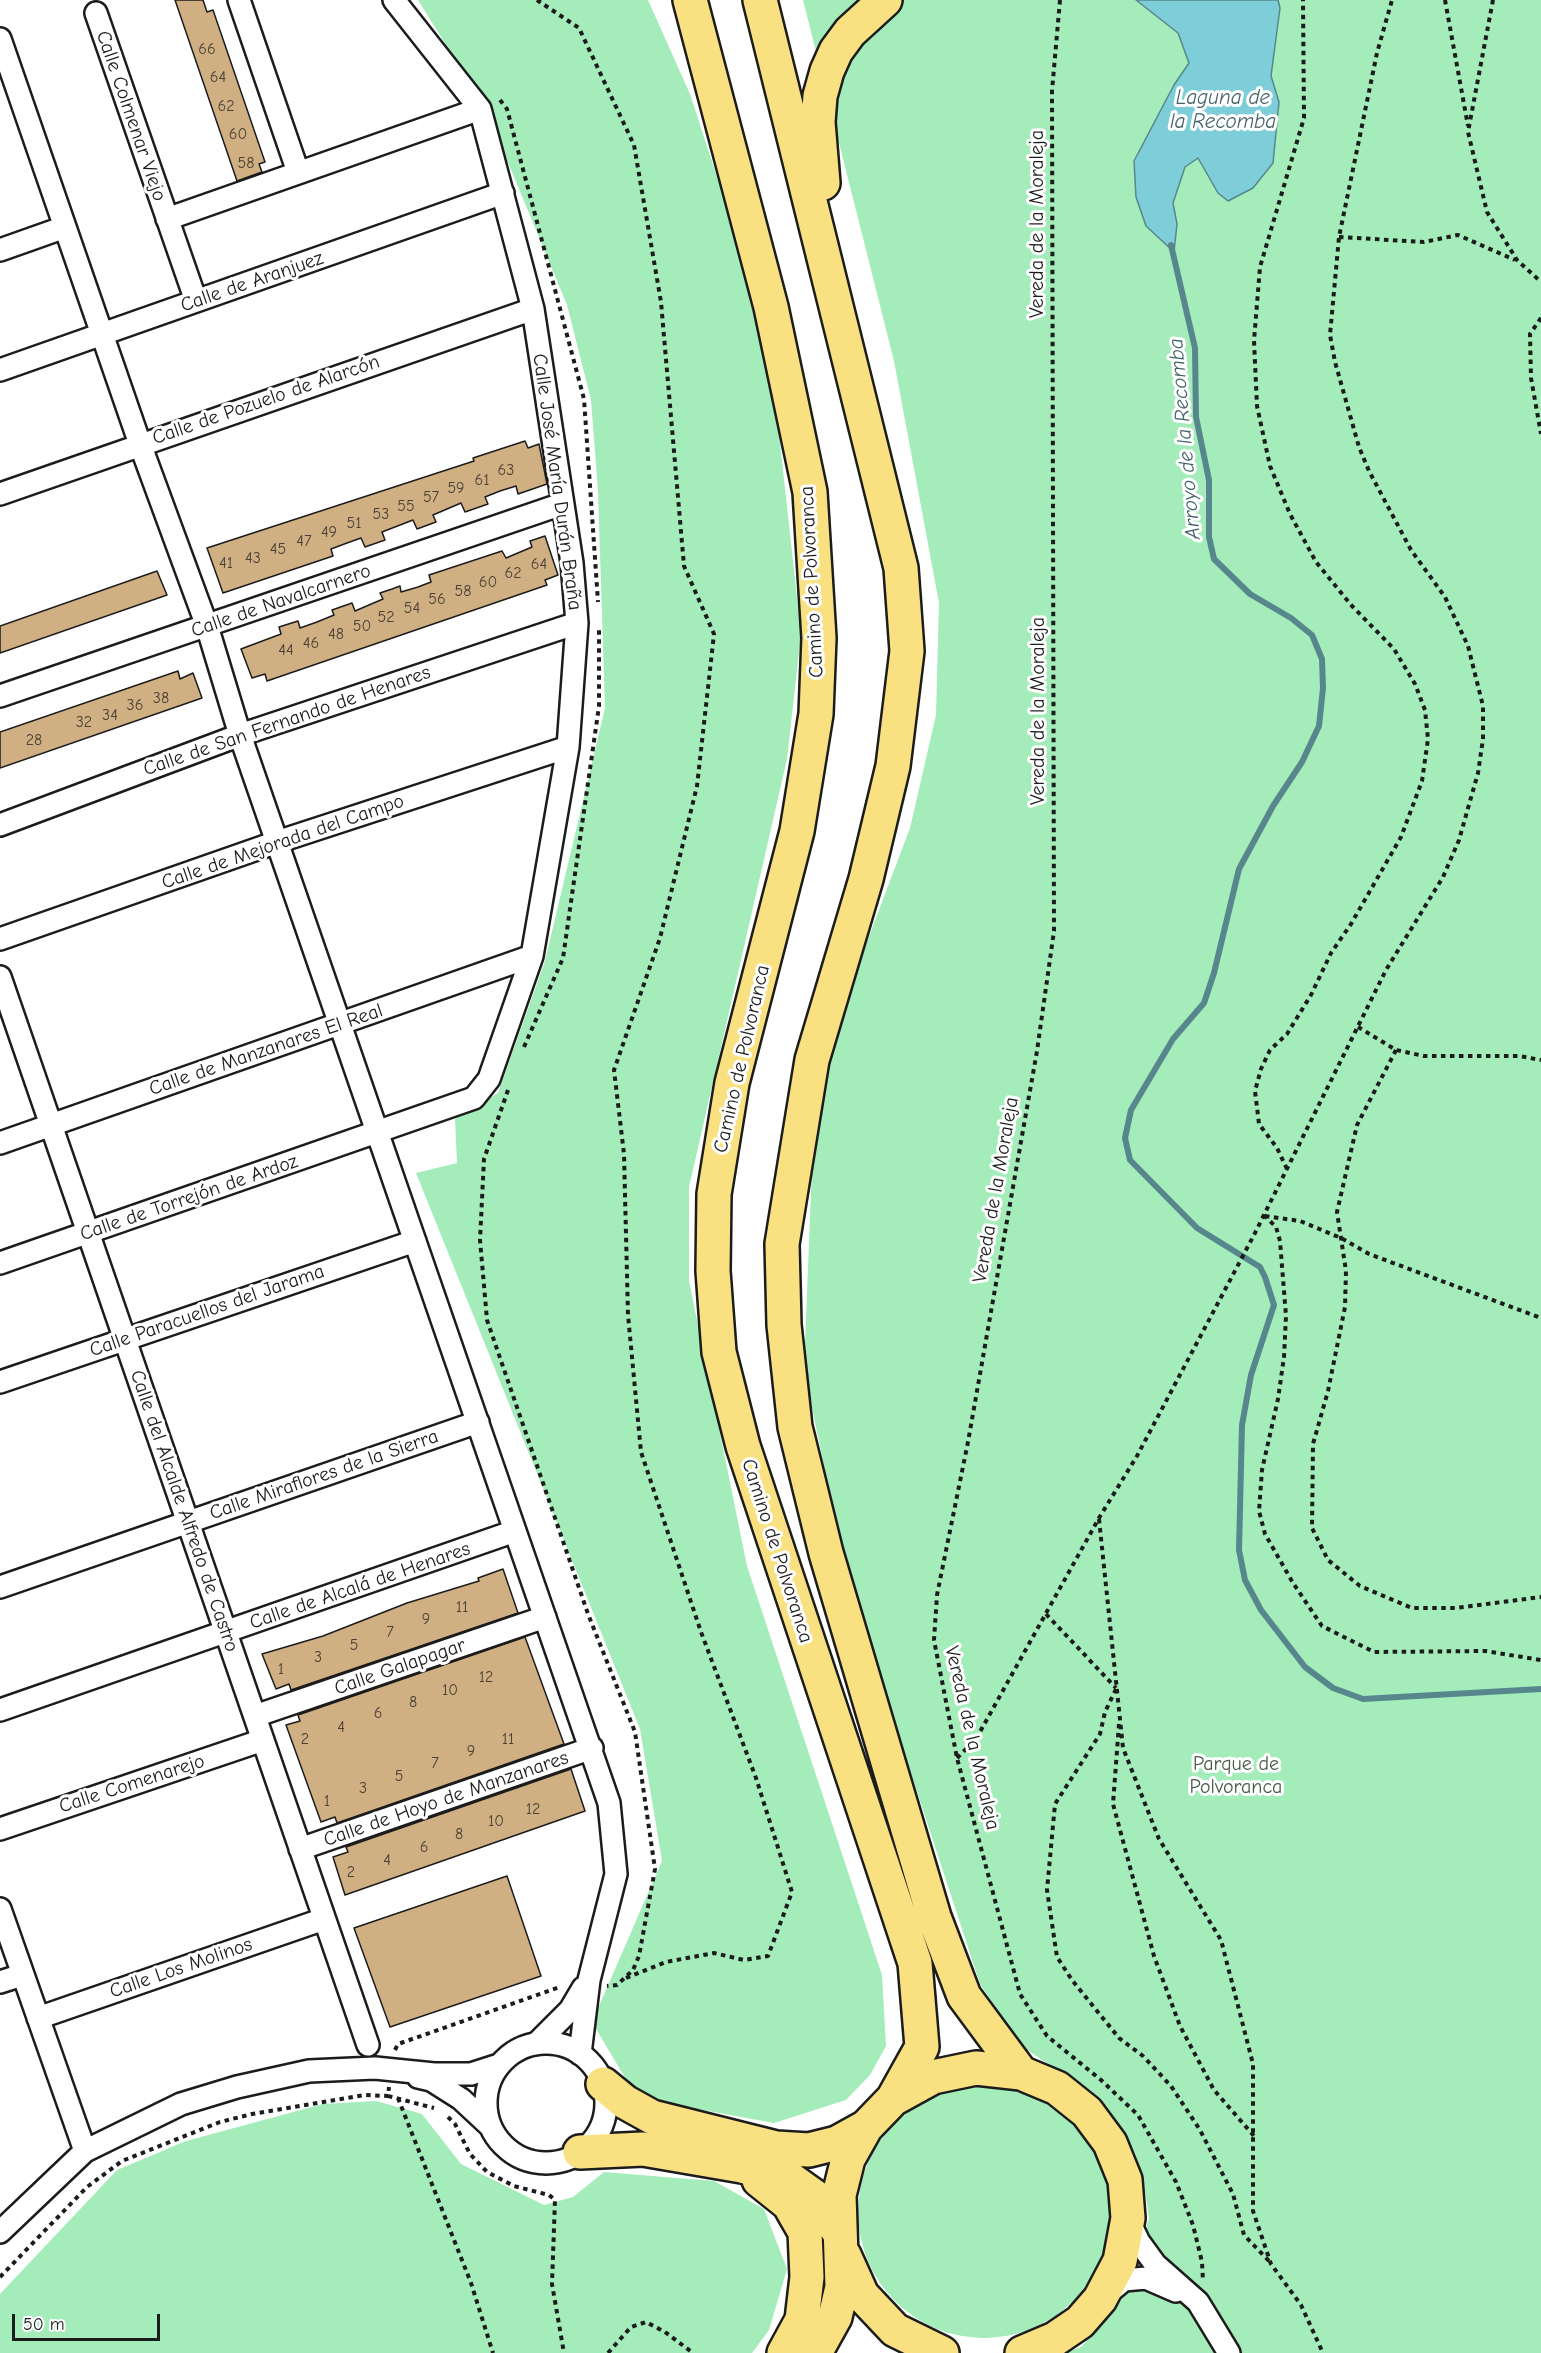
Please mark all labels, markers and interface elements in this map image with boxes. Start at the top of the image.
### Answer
street label: Calle Colmenar Viejo [91,28,171,204]
house number: 66 [198,39,216,59]
house number: 64 [210,67,226,87]
water label: Laguna de la Recomba [1170,85,1276,135]
house number: 62 [217,96,235,116]
house number: 60 [229,124,247,144]
street label: Vereda de la Moraleja [1025,130,1049,318]
house number: 58 [238,153,254,173]
street label: Calle de Aranjuez [177,246,327,318]
water label: Arroyo de la Recomba [1164,337,1206,541]
street label: Calle de Pozuelo de Alarcón [149,350,383,450]
street label: Calle José María Durán Braña [527,352,587,612]
house number: 63 [498,460,514,480]
house number: 61 [474,470,490,490]
house number: 59 [447,478,465,498]
street label: Camino de Polvoranca [795,485,829,679]
house number: 57 [423,487,439,507]
house number: 55 [397,496,415,516]
house number: 53 [373,504,389,524]
house number: 51 [346,513,362,533]
house number: 49 [321,522,337,542]
house number: 47 [296,531,312,551]
house number: 45 [270,539,286,559]
house number: 43 [245,548,261,568]
house number: 41 [219,553,233,573]
house number: 64 [531,554,547,574]
street label: Calle de Navalcarnero [188,559,374,643]
house number: 62 [504,563,522,583]
house number: 60 [479,572,497,592]
house number: 58 [455,581,471,601]
house number: 56 [428,589,446,609]
house number: 54 [404,598,420,618]
house number: 52 [377,607,395,627]
house number: 50 [353,616,371,636]
street label: Vereda de la Moraleja [1026,617,1050,805]
house number: 48 [328,624,344,644]
house number: 46 [303,633,319,653]
house number: 44 [278,640,294,660]
street label: Calle de San Fernando de Henares [140,660,434,782]
house number: 38 [153,688,169,708]
house number: 36 [127,695,143,715]
house number: 34 [102,705,118,725]
house number: 32 [76,712,92,732]
house number: 28 [26,730,42,750]
street label: Calle de Mejorada del Campo [159,789,407,895]
street label: Camino de Polvoranca [709,963,775,1155]
street label: Calle de Manzanares El Real [146,999,386,1101]
street label: Vereda de la Moraleja [968,1095,1024,1285]
street label: Calle de Torrejón de Ardoz [77,1149,301,1247]
street label: Calle Paracuellos del Jarama [87,1260,327,1362]
street label: Calle del Alcalde Alfredo de Castro [124,1367,244,1655]
street label: Calle Miraflores de la Sierra [206,1425,442,1525]
street label: Camino de Polvoranca [736,1456,818,1646]
street label: Calle de Alcalá de Henares [247,1537,473,1635]
house number: 11 [456,1597,468,1617]
house number: 9 [422,1609,430,1629]
house number: 7 [386,1622,394,1642]
street label: Calle Galapagar [331,1633,469,1701]
house number: 5 [350,1635,358,1655]
street label: Vereda de la Moraleja [939,1644,1005,1832]
house number: 3 [314,1647,322,1667]
house number: 1 [278,1659,284,1679]
house number: 12 [479,1667,493,1687]
house number: 10 [442,1680,458,1700]
house number: 8 [409,1692,417,1712]
house number: 6 [374,1703,382,1723]
house number: 4 [337,1717,345,1737]
house number: 2 [301,1729,309,1749]
house number: 11 [502,1729,514,1749]
house number: 9 [467,1741,475,1761]
street label: Calle de Hoyo de Manzanares [320,1746,572,1852]
street label: Calle Comenarejo [56,1749,208,1819]
park label: Parque de Polvoranca [1190,1752,1282,1799]
house number: 7 [431,1753,439,1773]
house number: 5 [395,1766,403,1786]
house number: 3 [359,1778,367,1798]
house number: 1 [324,1791,330,1811]
house number: 12 [526,1799,540,1819]
house number: 10 [488,1811,504,1831]
house number: 8 [455,1824,463,1844]
house number: 6 [420,1837,428,1857]
house number: 4 [383,1850,391,1870]
house number: 2 [347,1862,355,1882]
street label: Calle Los Molinos [107,1932,255,2004]
scale bar [15,2302,164,2340]
text: 50 m [23,2314,65,2335]

